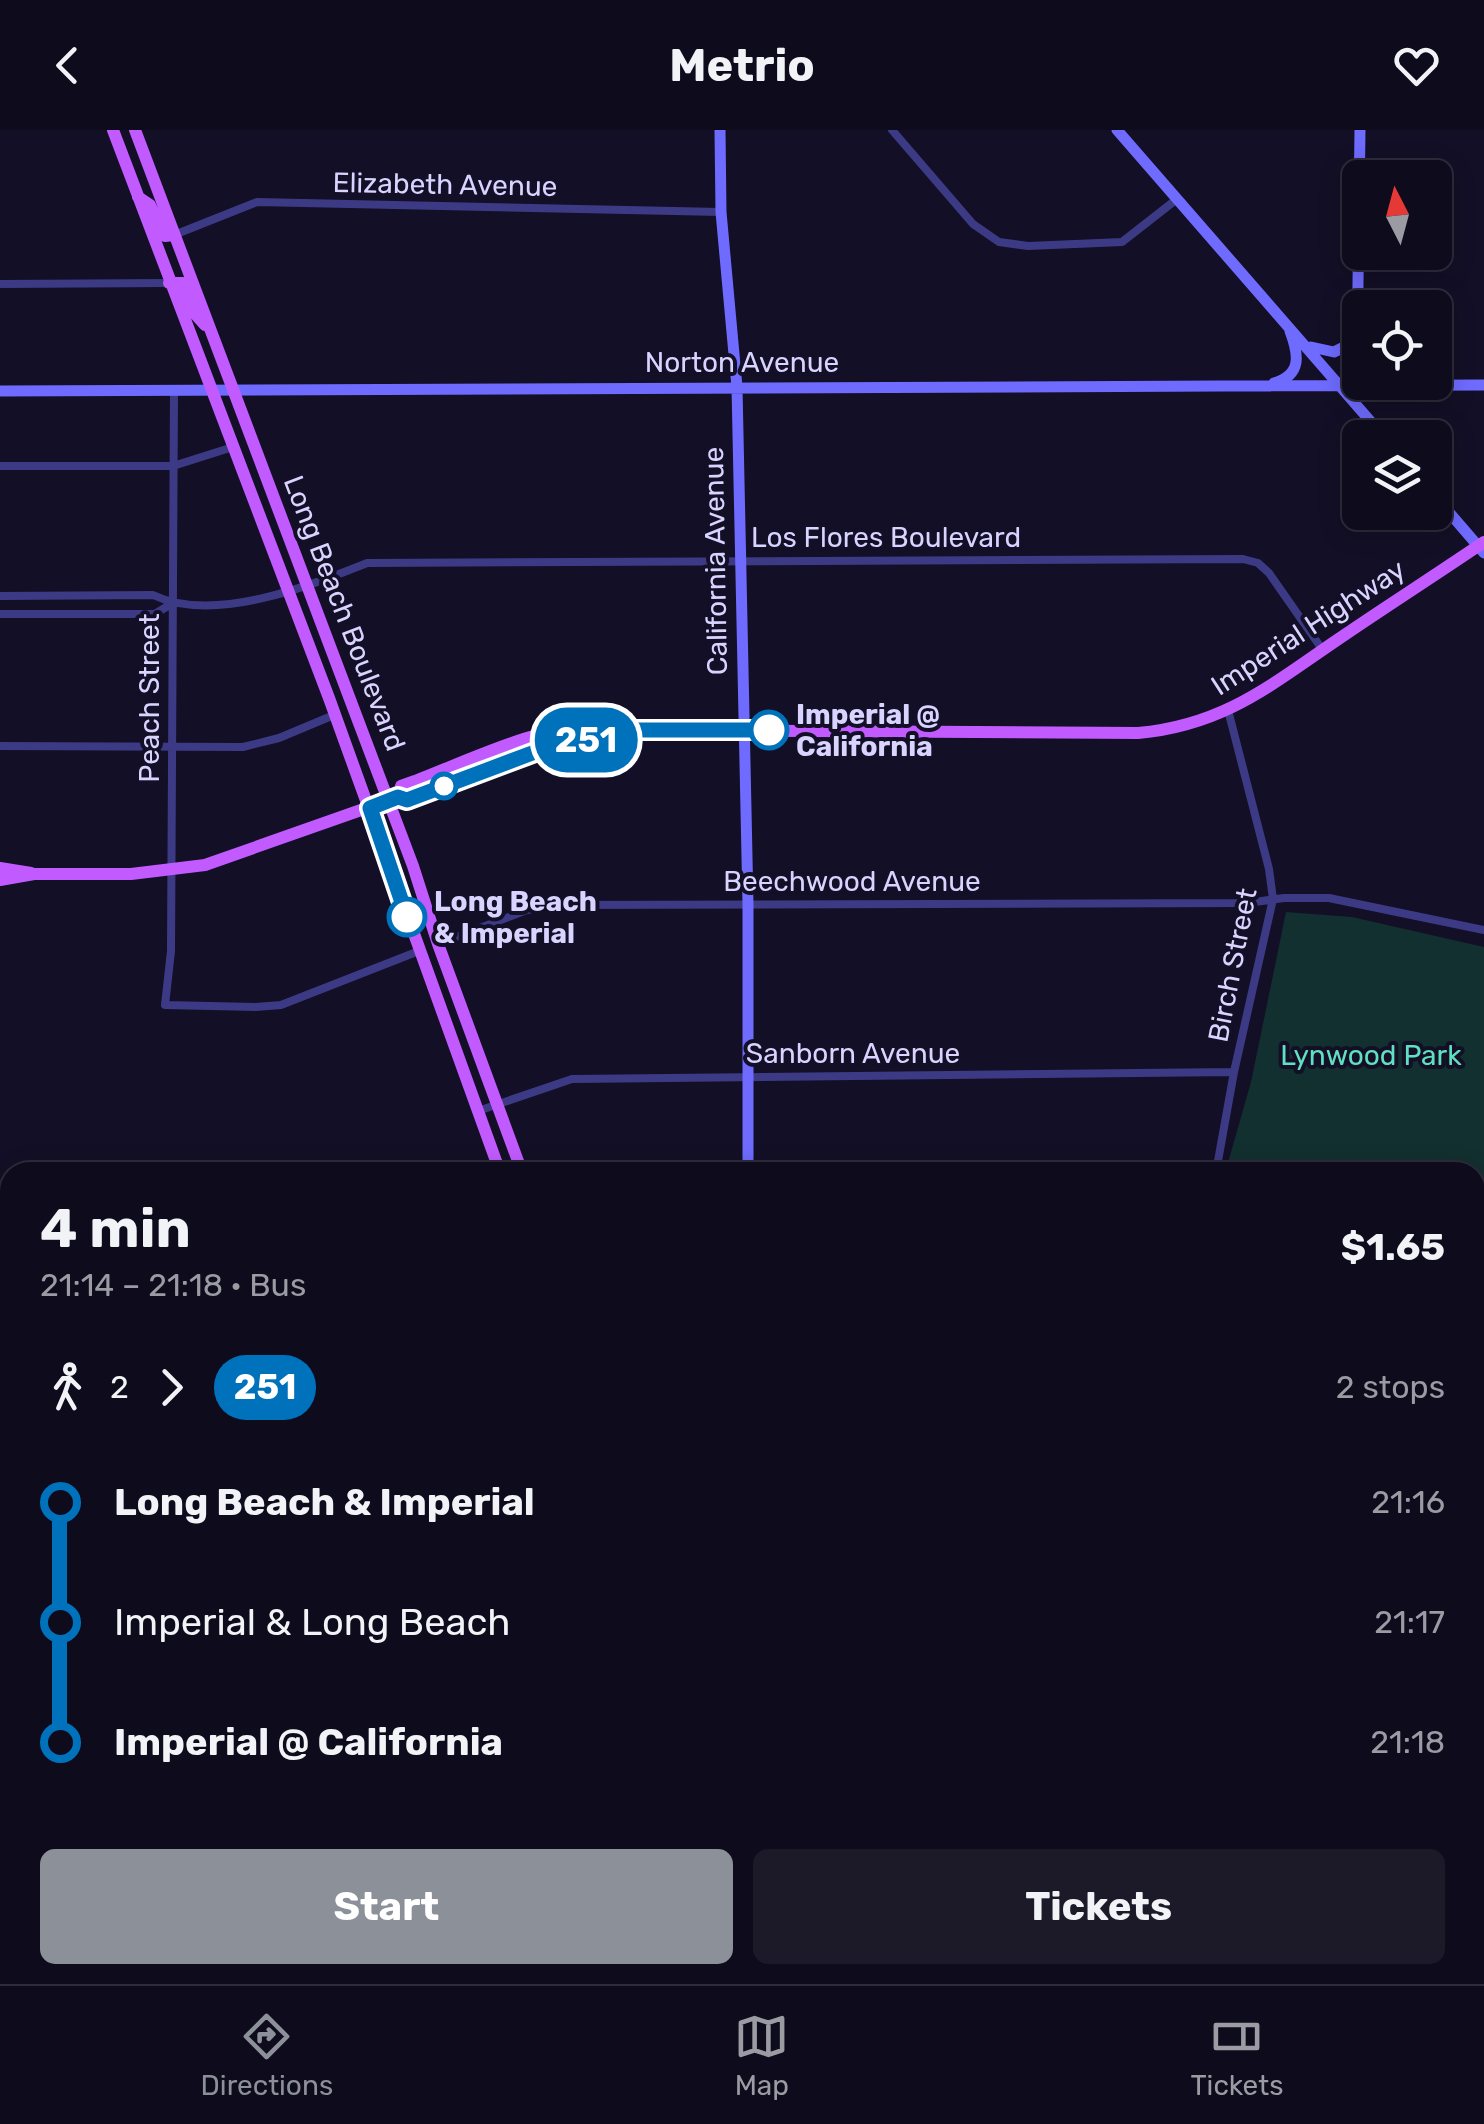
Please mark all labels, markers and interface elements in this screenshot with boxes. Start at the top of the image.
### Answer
icon: back [40,38,95,93]
icon: heart [1389,38,1444,93]
text: Metrio [669,39,815,92]
north arrow [1342,160,1452,270]
map controls [1342,160,1452,530]
street label: Elizabeth Avenue [332,166,558,203]
button: locate [1342,290,1452,400]
street label: Norton Avenue [645,346,839,379]
button: layers [1342,420,1452,530]
street label: California Avenue [697,447,734,675]
street label: Long Beach Boulevard [277,471,412,756]
street label: Los Flores Boulevard [751,521,1021,554]
street label: Imperial Highway [1205,552,1411,702]
street label: Peach Street [133,613,166,783]
place label: Imperial @ California [796,698,940,763]
line badge: 251 [528,708,644,772]
marker: Imperial @ California [750,711,788,749]
text: 251 [555,719,617,761]
unlabelled marker [431,773,457,799]
street label: Beechwood Avenue [723,865,981,898]
place label: Long Beach & Imperial [434,885,597,950]
street label: Birch Street [1201,885,1264,1045]
marker: Long Beach & Imperial [388,898,426,936]
street label: Sanborn Avenue [746,1037,960,1070]
park label: Lynwood Park [1280,1039,1462,1072]
text: 4 min [40,1196,191,1261]
text: $1.65 [1341,1224,1445,1270]
text: 21:14 – 21:18 · Bus [40,1266,306,1304]
icon: walk [40,1360,95,1415]
icon: forward [144,1360,199,1415]
text: 251 [234,1366,296,1408]
text: 2 [110,1368,129,1406]
text: 2 stops [1336,1368,1445,1406]
text: Long Beach & Imperial [114,1479,535,1525]
text: 21:16 [1371,1483,1445,1521]
text: Imperial & Long Beach [114,1599,511,1645]
text: 21:17 [1374,1603,1445,1641]
text: Imperial @ California [114,1719,503,1765]
text: 21:18 [1370,1723,1445,1761]
button: Start [40,1849,733,1964]
button: Tickets [753,1849,1445,1964]
tab: Directions [201,2009,333,2102]
tab: Map [734,2009,789,2102]
tab: Tickets [1190,2009,1283,2102]

